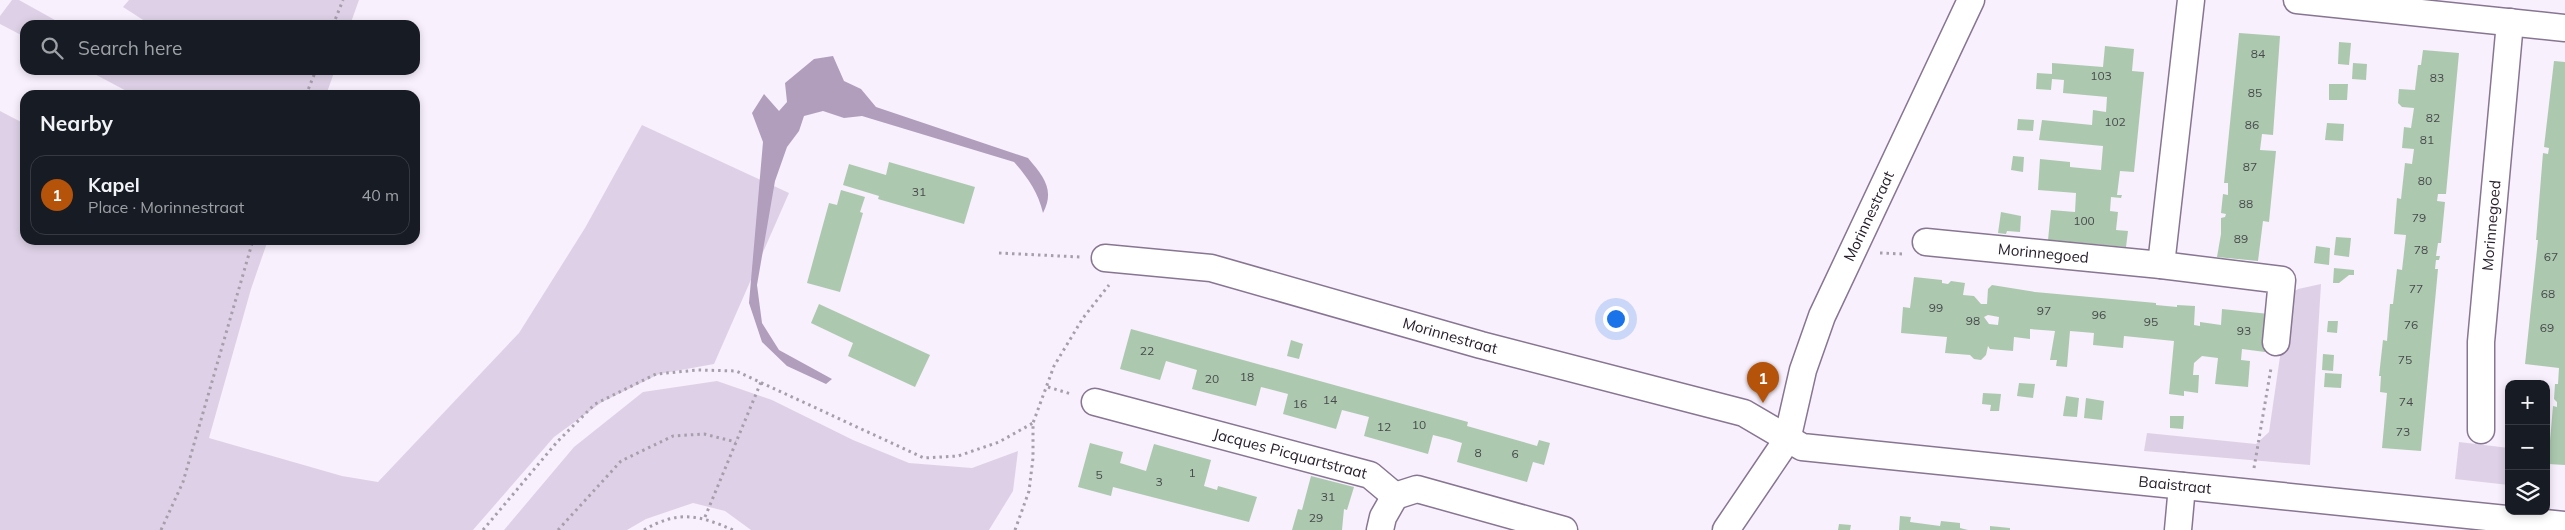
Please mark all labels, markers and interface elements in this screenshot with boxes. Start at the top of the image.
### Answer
search box [20,20,420,75]
icon: search [38,34,66,62]
text: Search here [78,36,182,60]
house number: 84 [2251,46,2265,61]
house number: 103 [2090,68,2112,83]
house number: 83 [2430,70,2444,85]
house number: 85 [2248,85,2262,100]
text: Nearby [40,110,113,136]
house number: 82 [2426,110,2440,125]
house number: 102 [2104,114,2126,129]
house number: 86 [2245,117,2259,132]
house number: 81 [2420,132,2434,147]
house number: 87 [2243,159,2257,174]
street label: Morinnestraat [1839,168,1898,264]
text: Kapel [88,173,140,197]
house number: 80 [2418,173,2432,188]
street label: Morinnegoed [2477,179,2505,272]
house number: 31 [912,184,926,199]
text: 1 [52,185,62,205]
text: 40 m [362,185,399,205]
house number: 88 [2239,196,2253,211]
text: Place · Morinnestraat [88,197,244,217]
house number: 79 [2412,210,2426,225]
house number: 100 [2073,213,2095,228]
house number: 89 [2234,231,2248,246]
street label: Morinnegoed [1997,239,2090,267]
house number: 78 [2414,242,2428,257]
house number: 67 [2544,249,2558,264]
house number: 77 [2409,281,2423,296]
house number: 68 [2541,286,2555,301]
house number: 99 [1929,300,1943,315]
house number: 97 [2037,303,2051,318]
your location [1603,306,1629,332]
house number: 96 [2092,307,2106,322]
street label: Morinnestraat [1401,313,1500,358]
house number: 98 [1966,313,1980,328]
house number: 95 [2144,314,2158,329]
house number: 76 [2404,317,2418,332]
house number: 69 [2540,320,2554,335]
house number: 93 [2237,323,2251,338]
house number: 22 [1140,343,1154,358]
house number: 75 [2398,352,2412,367]
pin: 1 [1747,362,1779,403]
house number: 18 [1240,369,1254,384]
house number: 20 [1205,371,1219,386]
map controls [2505,380,2550,515]
button: + [2505,380,2550,425]
house number: 14 [1323,392,1337,407]
house number: 74 [2399,394,2413,409]
house number: 16 [1293,396,1307,411]
house number: 10 [1412,417,1426,432]
house number: 12 [1377,419,1391,434]
street label: Jacques Picquartstraat [1211,424,1369,483]
house number: 73 [2396,424,2410,439]
button: − [2505,425,2550,470]
house number: 8 [1474,445,1482,460]
house number: 6 [1511,446,1519,461]
house number: 1 [1188,465,1196,480]
house number: 5 [1095,467,1103,482]
button: layers [2505,470,2550,515]
street label: Baaistraat [2138,471,2212,498]
house number: 3 [1155,474,1163,489]
house number: 31 [1321,489,1335,504]
house number: 29 [1309,510,1323,525]

